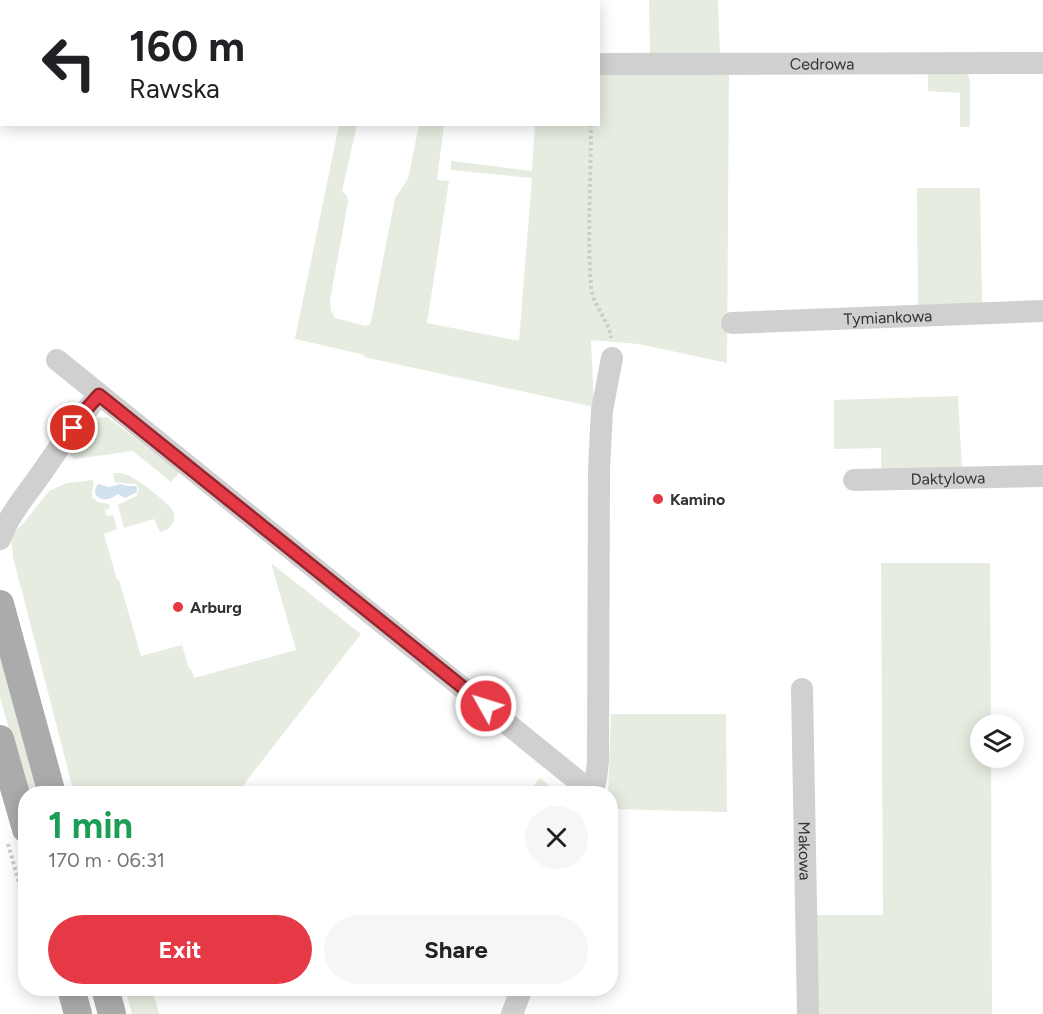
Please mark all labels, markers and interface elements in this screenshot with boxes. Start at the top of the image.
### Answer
text: 160 m [129,21,245,72]
icon: left [30,24,108,102]
street label: Cedrowa [790,54,854,74]
text: Rawska [129,72,220,105]
street label: Tymiankowa [843,306,933,329]
pin [47,402,98,453]
icon: arrive [56,411,89,444]
street label: Daktylowa [911,468,985,489]
place label: Kamino [670,490,725,509]
marker: Kamino [651,492,665,506]
place label: Arburg [190,598,242,617]
marker: Arburg [171,600,185,614]
position arrow [454,674,518,738]
map controls [970,714,1024,768]
button: layers [970,714,1024,768]
text: 1 min [48,804,133,847]
button: close [525,806,588,869]
street label: Makowa [794,821,815,881]
text: 170 m · 06:31 [48,848,165,872]
button: Exit [48,915,312,984]
button: Share [324,915,588,984]

